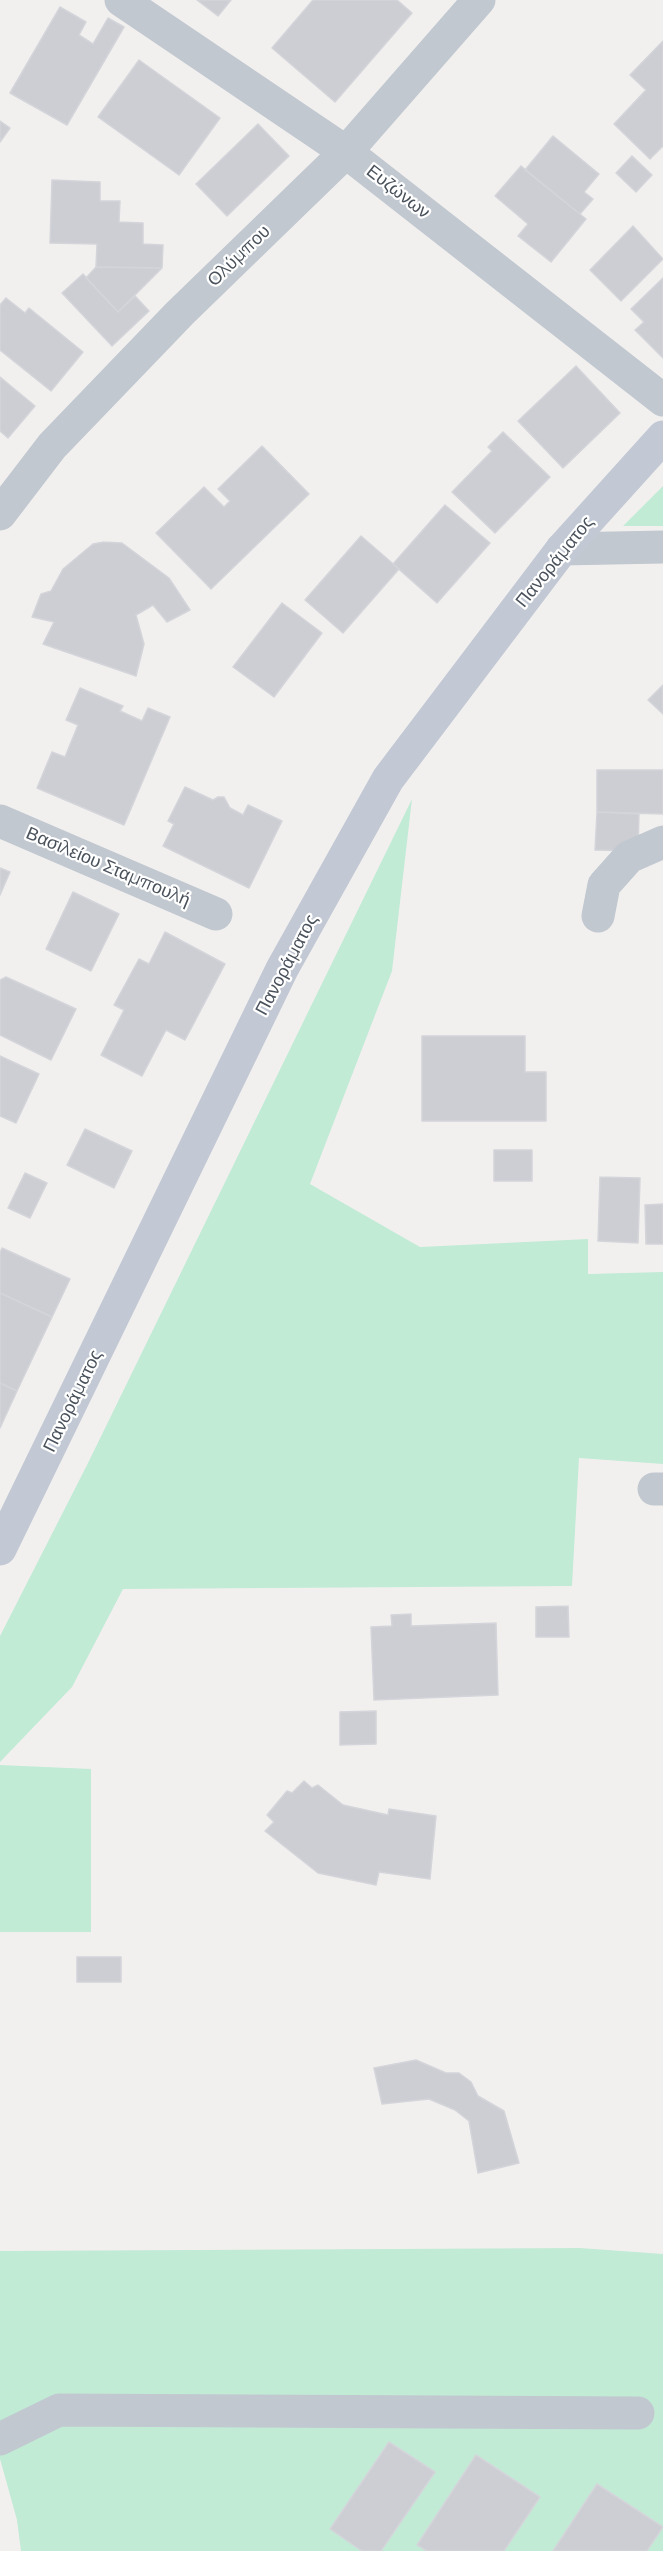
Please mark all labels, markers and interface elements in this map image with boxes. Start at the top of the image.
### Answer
street label: Ευζώνων [362,160,434,224]
street label: Ολύμπου [203,221,275,291]
street label: Πανοράματος [512,512,598,612]
street label: Βασιλείου Σταμπουλή [23,823,193,911]
street label: Πανοράματος [251,911,323,1019]
street label: Πανοράματος [39,1346,107,1456]

